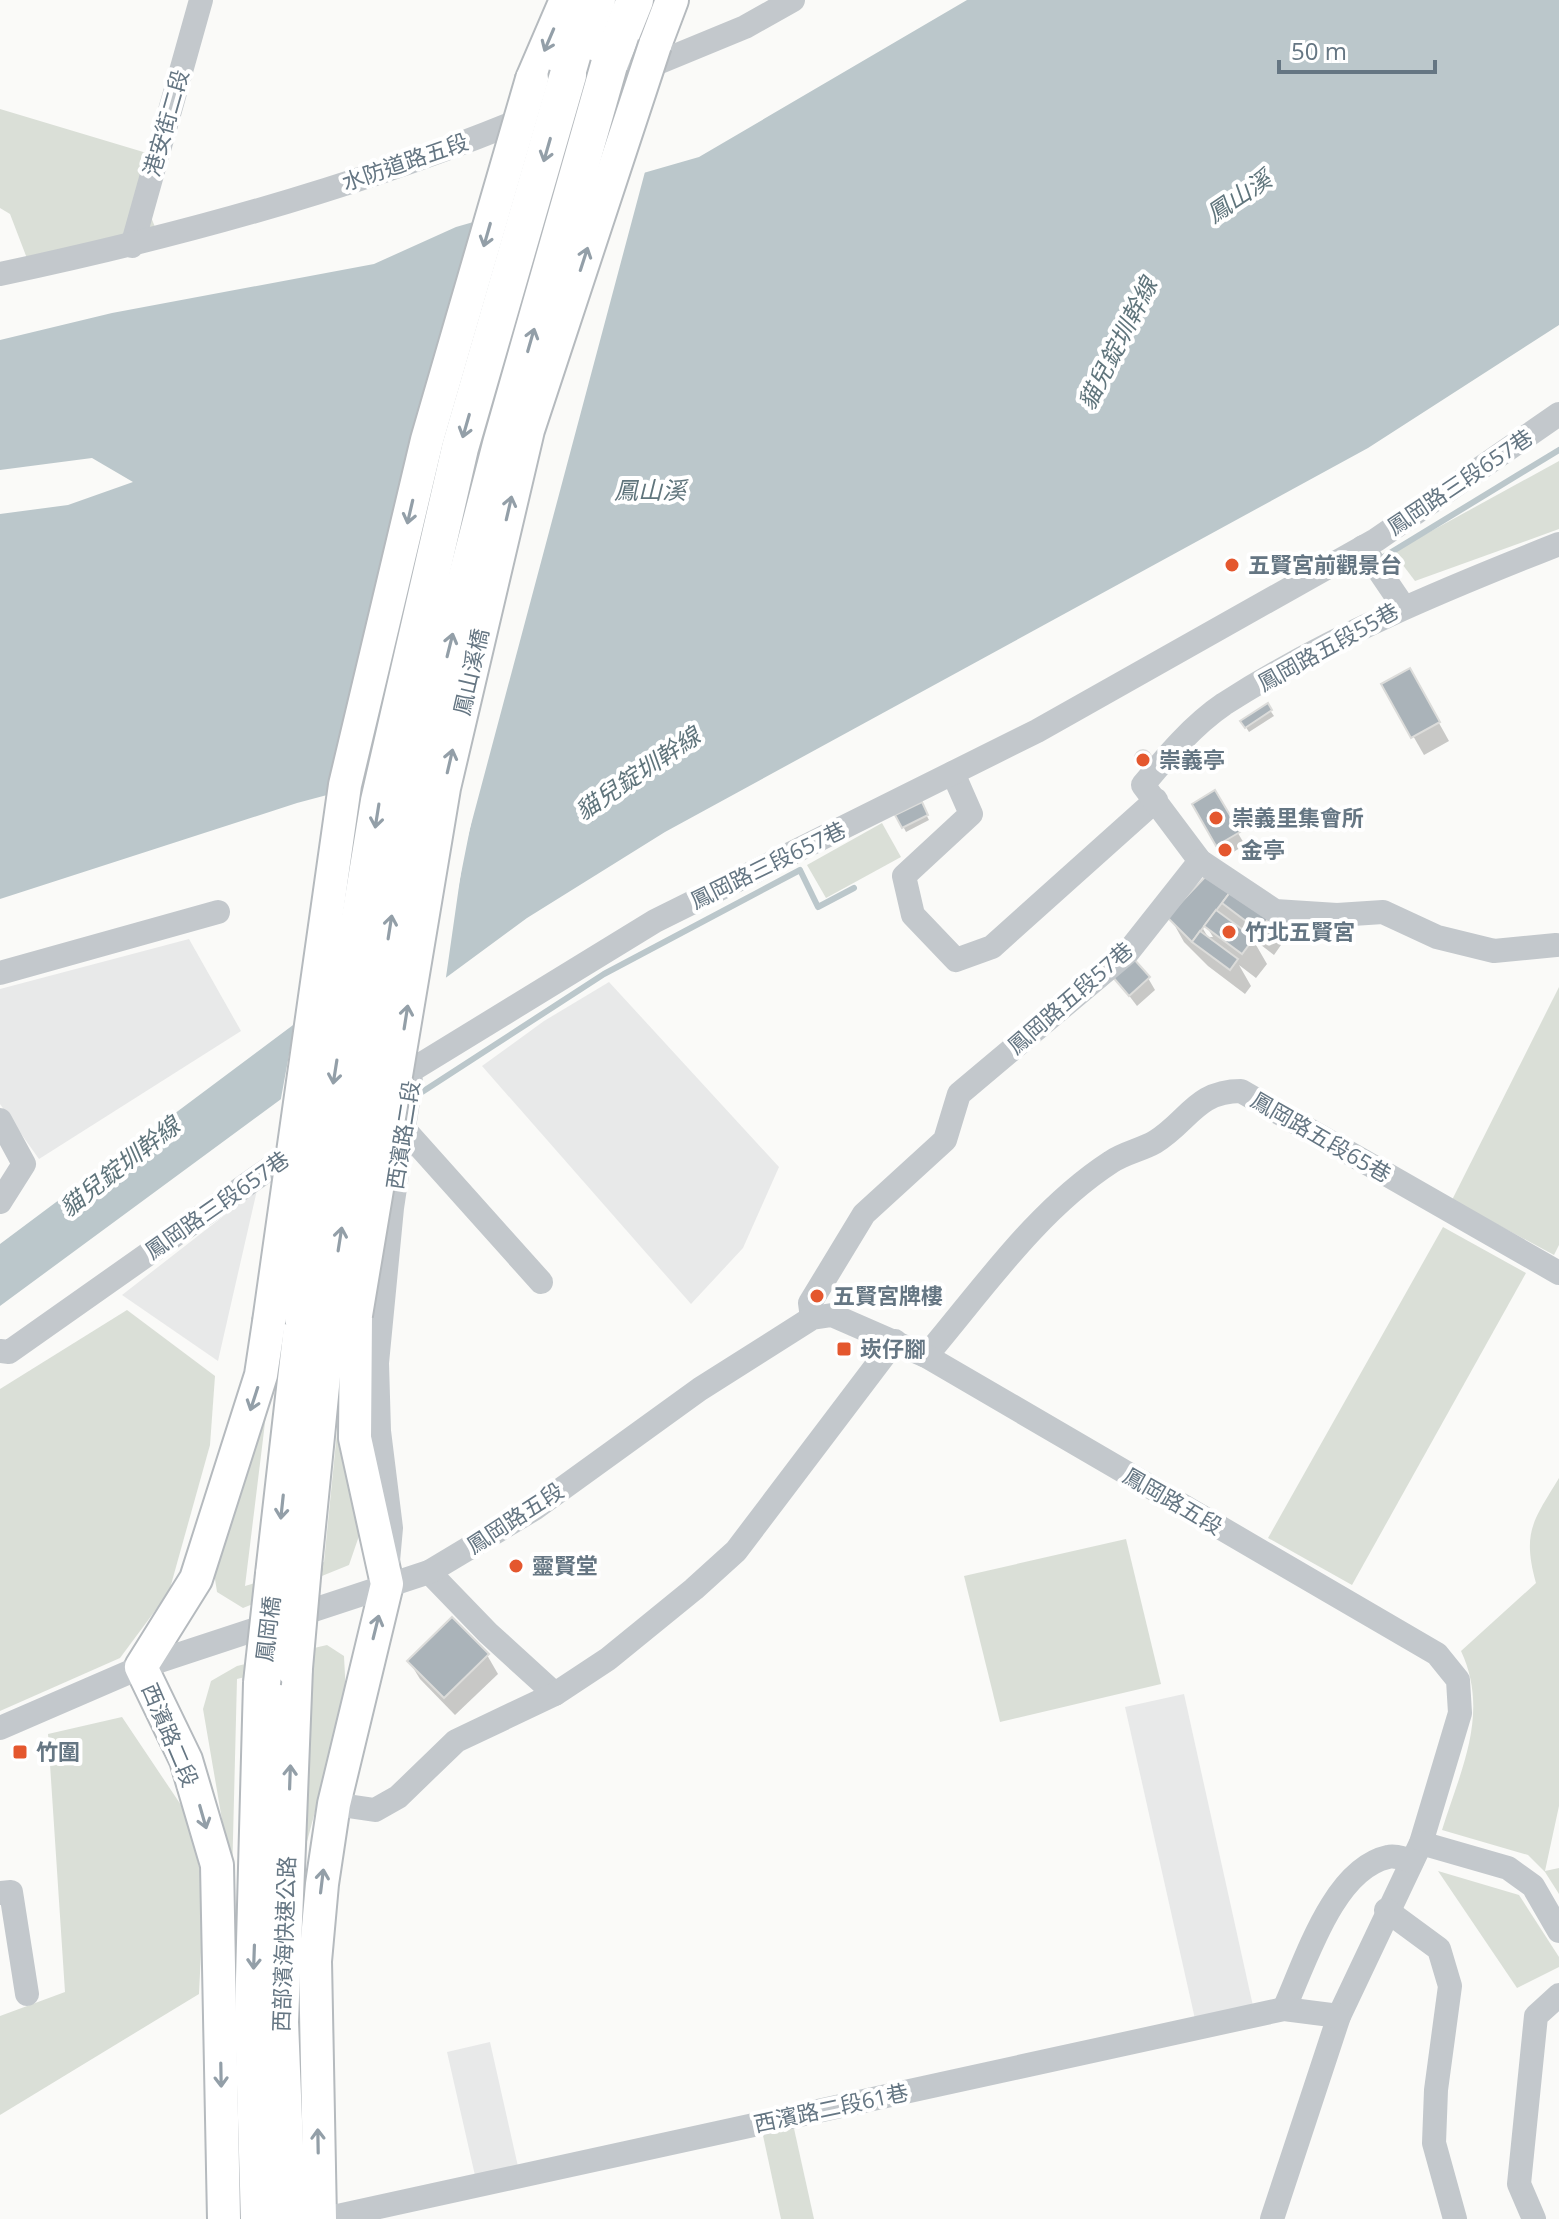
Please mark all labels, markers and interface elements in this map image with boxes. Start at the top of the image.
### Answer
scale bar [1279,24,1435,74]
one-way arrow [541,27,555,52]
text: 50 m [1291,34,1347,67]
street label: 港安街二段 [135,66,195,180]
street label: 水防道路五段 [337,125,472,197]
one-way arrow [539,136,554,162]
water label: 鳳山溪 [1199,160,1280,230]
one-way arrow [479,222,493,247]
one-way arrow [578,247,592,272]
water label: 貓兒錠圳幹線 [1069,269,1165,415]
one-way arrow [524,327,539,353]
one-way arrow [458,413,472,438]
street label: 鳳岡路三段657巷 [1381,421,1538,541]
water label: 鳳山溪 [614,473,689,506]
one-way arrow [503,496,518,521]
one-way arrow [402,499,417,525]
place label: 五賢宮前觀景台 [1248,549,1402,579]
marker: 五賢宮前觀景台 [1223,556,1241,574]
street label: 鳳岡路五段55巷 [1252,595,1404,697]
street label: 鳳山溪橋 [446,626,495,718]
one-way arrow [443,633,458,659]
water label: 貓兒錠圳幹線 [568,717,709,827]
place label: 崇義亭 [1159,744,1225,774]
one-way arrow [443,749,458,774]
marker: 崇義亭 [1134,751,1152,769]
place label: 崇義里集會所 [1232,802,1364,832]
one-way arrow [368,803,383,828]
marker: 崇義里集會所 [1207,809,1225,827]
street label: 鳳岡路三段657巷 [685,813,850,915]
place label: 金亭 [1241,834,1285,864]
marker: 金亭 [1216,841,1234,859]
one-way arrow [383,915,398,940]
place label: 竹北五賢宮 [1245,916,1355,946]
marker: 竹北五賢宮 [1220,923,1238,941]
street label: 鳳岡路五段57巷 [1000,934,1138,1060]
one-way arrow [399,1005,414,1030]
one-way arrow [327,1059,342,1085]
street label: 西濱路二段 [379,1078,425,1192]
street label: 鳳岡路五段65巷 [1246,1084,1397,1188]
water label: 貓兒錠圳幹線 [52,1107,188,1223]
street label: 鳳岡路三段657巷 [138,1143,295,1265]
one-way arrow [333,1227,348,1252]
place label: 五賢宮牌樓 [833,1280,943,1310]
marker: 五賢宮牌樓 [808,1287,826,1305]
place label: 崁仔腳 [860,1333,926,1363]
marker: 崁仔腳 [835,1340,853,1358]
one-way arrow [245,1386,260,1411]
street label: 鳳岡路五段 [1118,1460,1229,1541]
street label: 鳳岡路五段 [460,1475,569,1560]
one-way arrow [274,1493,289,1520]
place label: 靈賢堂 [532,1550,598,1580]
marker: 靈賢堂 [507,1557,525,1575]
street label: 鳳岡橋 [248,1594,286,1663]
one-way arrow [369,1615,384,1641]
street label: 西濱路二段 [136,1678,206,1791]
place label: 竹圍 [36,1736,80,1766]
marker: 竹圍 [11,1743,29,1761]
one-way arrow [283,1764,298,1791]
one-way arrow [196,1804,211,1830]
street label: 西部濱海快速公路 [265,1855,301,2032]
one-way arrow [315,1869,330,1895]
one-way arrow [247,1943,262,1970]
one-way arrow [213,2061,229,2088]
street label: 西濱路二段61巷 [751,2076,911,2138]
one-way arrow [311,2128,326,2155]

